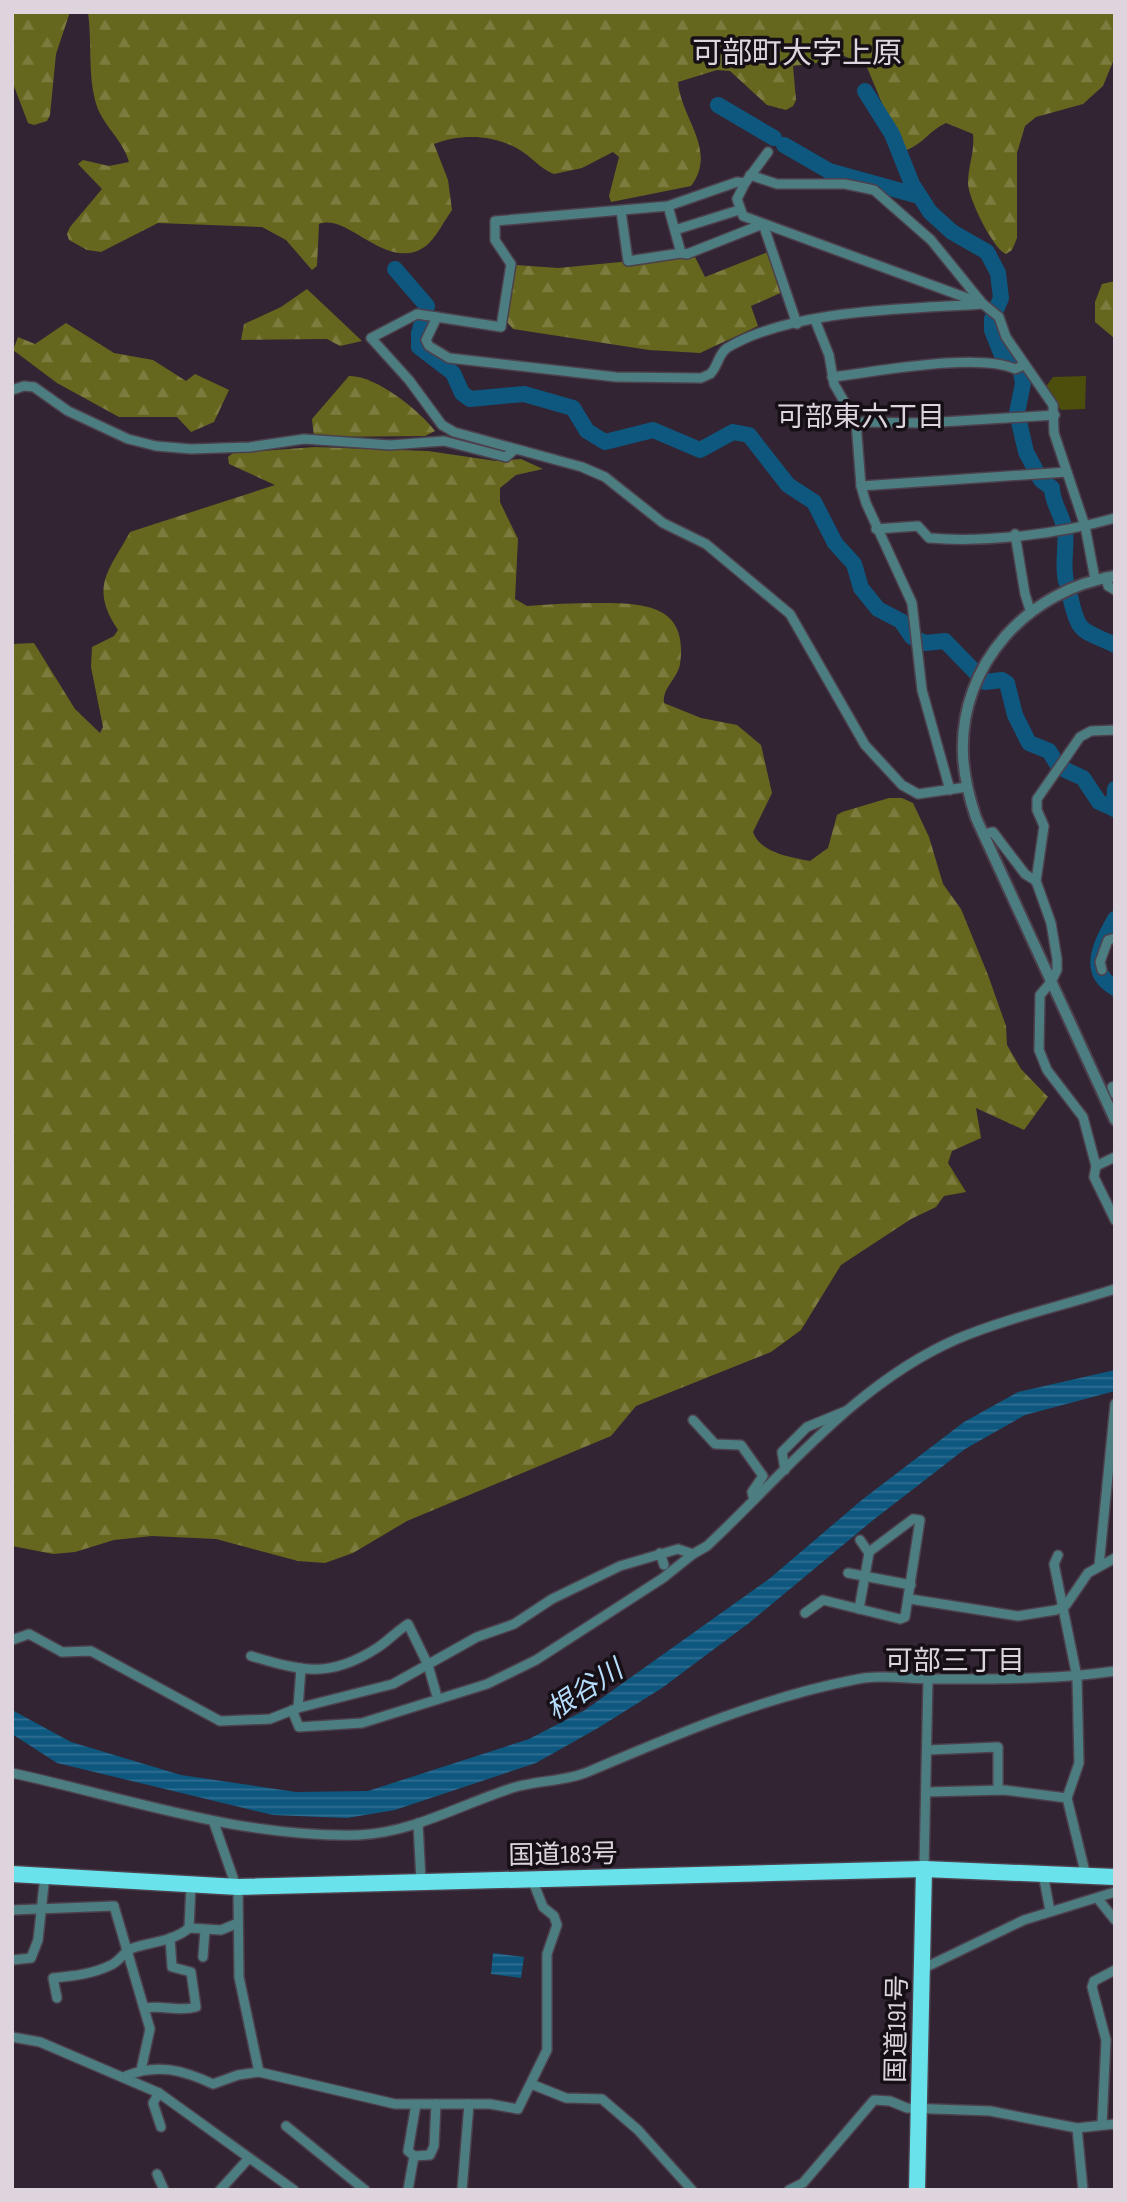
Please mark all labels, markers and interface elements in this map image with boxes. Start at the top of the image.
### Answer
district label: 可部町大字上原 [692,36,902,72]
district label: 可部東六丁目 [777,401,945,434]
district label: 可部三丁目 [885,1645,1025,1678]
water label: 根谷川 [541,1652,632,1727]
street label: 国道183号 [508,1839,618,1872]
street label: 国道191号 [881,1975,914,2083]

